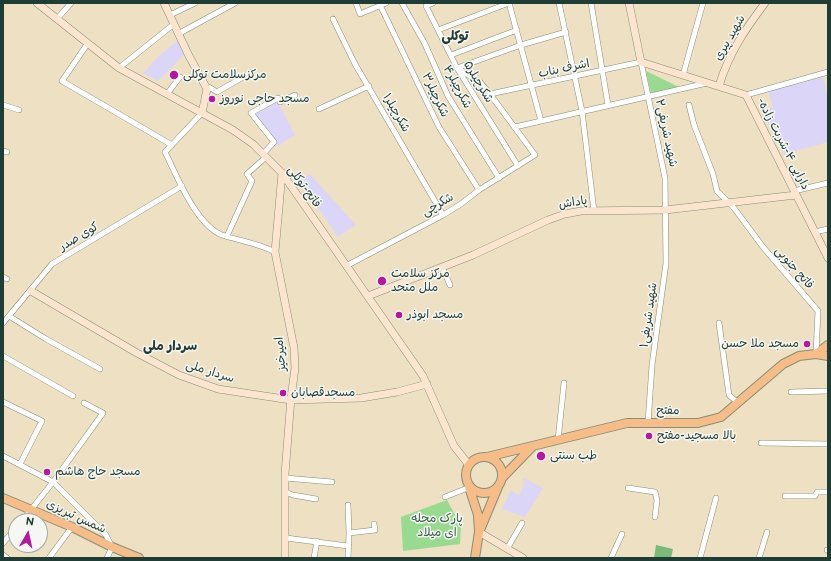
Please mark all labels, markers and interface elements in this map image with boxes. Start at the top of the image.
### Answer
street label: شهید پیری [711,13,749,63]
district label: توکلی [441,29,469,45]
street label: اشرف بناب [537,57,591,81]
street label: شکرچیلر۵ [460,58,496,106]
street label: شکرچیلر۴ [440,63,474,111]
place label: مرکزسلامت توکلی [183,68,266,82]
marker: مرکزسلامت توکلی [168,69,180,81]
street label: شکرچیلر۳ [418,70,452,120]
street label: شکرچیلر۱ [379,91,413,135]
place label: مسجد حاجی نوروز [220,92,310,106]
marker: مسجد حاجی نوروز [207,94,217,104]
street label: -دارایی ۴-شربت زاده [754,96,812,192]
street label: شهید شریفی۲ [652,98,680,168]
street label: فاتح-توکلی [284,163,324,211]
street label: شکرچی [419,190,457,220]
street label: پاداش [558,194,588,212]
street label: کوی صدر [57,220,101,254]
street label: فاتح جنوبی [772,244,816,292]
place label: مرکز سلامت ملل متحد [391,267,450,295]
marker: مرکز سلامت ملل متحد [376,275,388,287]
street label: شهید شریفی۱ [637,282,661,348]
place label: مسجد ابوذر [407,308,463,322]
marker: مسجد ابوذر [394,310,404,320]
street label: امیرخیز [272,336,290,372]
place label: مسجد ملا حسن [721,337,799,351]
district label: سردار ملی [143,339,197,355]
marker: مسجد ملا حسن [802,339,812,349]
street label: سردار ملی [184,358,236,386]
place label: مسجدقصابان [291,386,355,400]
marker: مسجدقصابان [278,388,288,398]
street label: مفتح [656,404,680,418]
place label: بالا مسجید-مفتح [657,429,736,443]
marker: بالا مسجید-مفتح [644,431,654,441]
place label: طب سنتی [550,449,597,463]
marker: طب سنتی [535,450,547,462]
place label: مسجد حاج هاشم [55,465,141,479]
marker: مسجد حاج هاشم [42,467,52,477]
street label: شمس تبریزی [44,497,108,537]
park label: پارک محله ای میلاد [411,512,463,540]
north arrow [8,513,48,553]
text: N [25,515,35,529]

